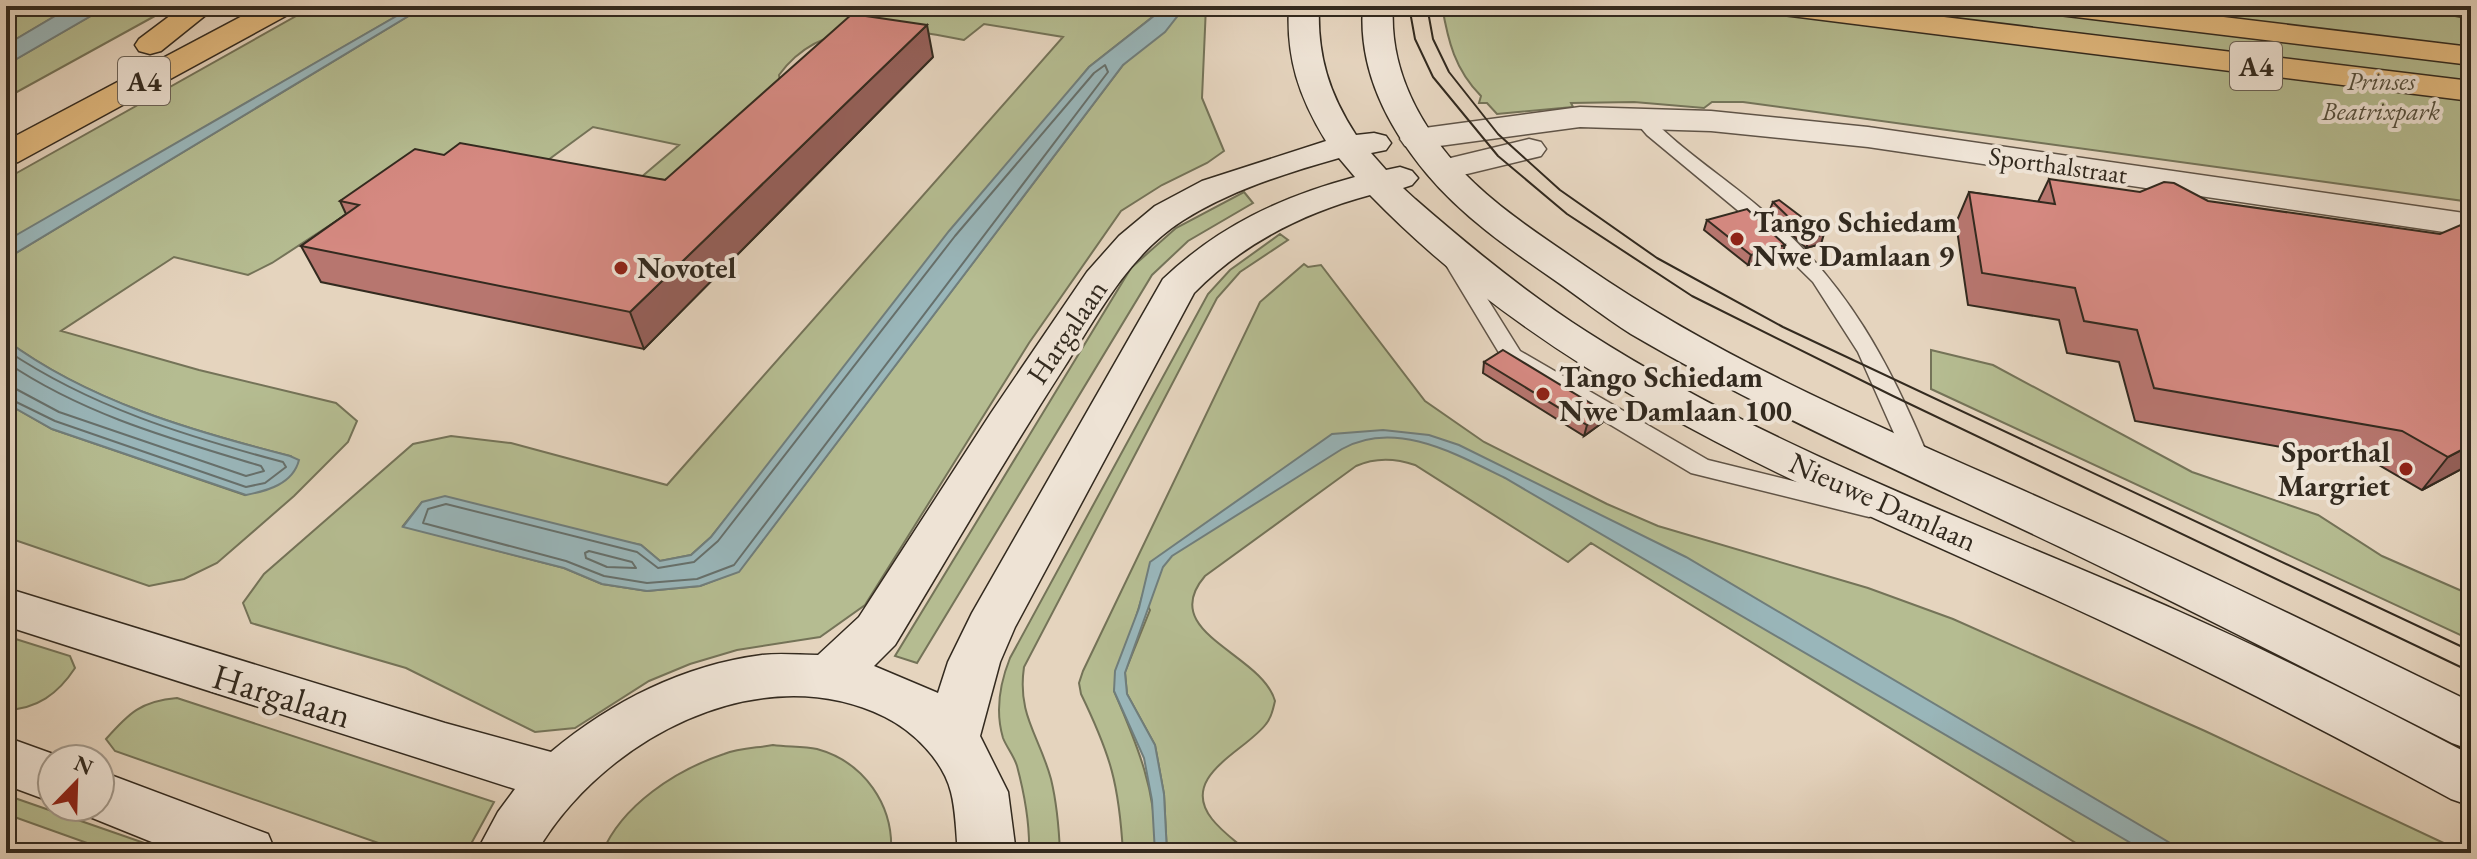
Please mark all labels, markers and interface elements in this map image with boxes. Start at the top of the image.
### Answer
road number: A4 [2230,42,2282,90]
road number: A4 [118,57,170,105]
park label: Prinses Beatrixpark [2321,64,2440,128]
street label: Sporthalstraat [1987,138,2129,192]
place label: Tango Schiedam Nwe Damlaan 9 [1753,202,1957,275]
marker: Tango Schiedam Nwe Damlaan 9 [1728,230,1746,248]
place label: Novotel [637,248,737,287]
marker: Novotel [612,259,630,277]
street label: Hargalaan [1017,272,1116,392]
place label: Tango Schiedam Nwe Damlaan 100 [1559,357,1792,430]
marker: Tango Schiedam Nwe Damlaan 100 [1534,385,1552,403]
place label: Sporthal Margriet [2278,432,2391,505]
street label: Nieuwe Damlaan [1783,443,1983,560]
marker: Sporthal Margriet [2397,460,2415,478]
street label: Hargalaan [207,652,357,739]
north arrow [36,743,116,823]
text: N [70,748,98,782]

